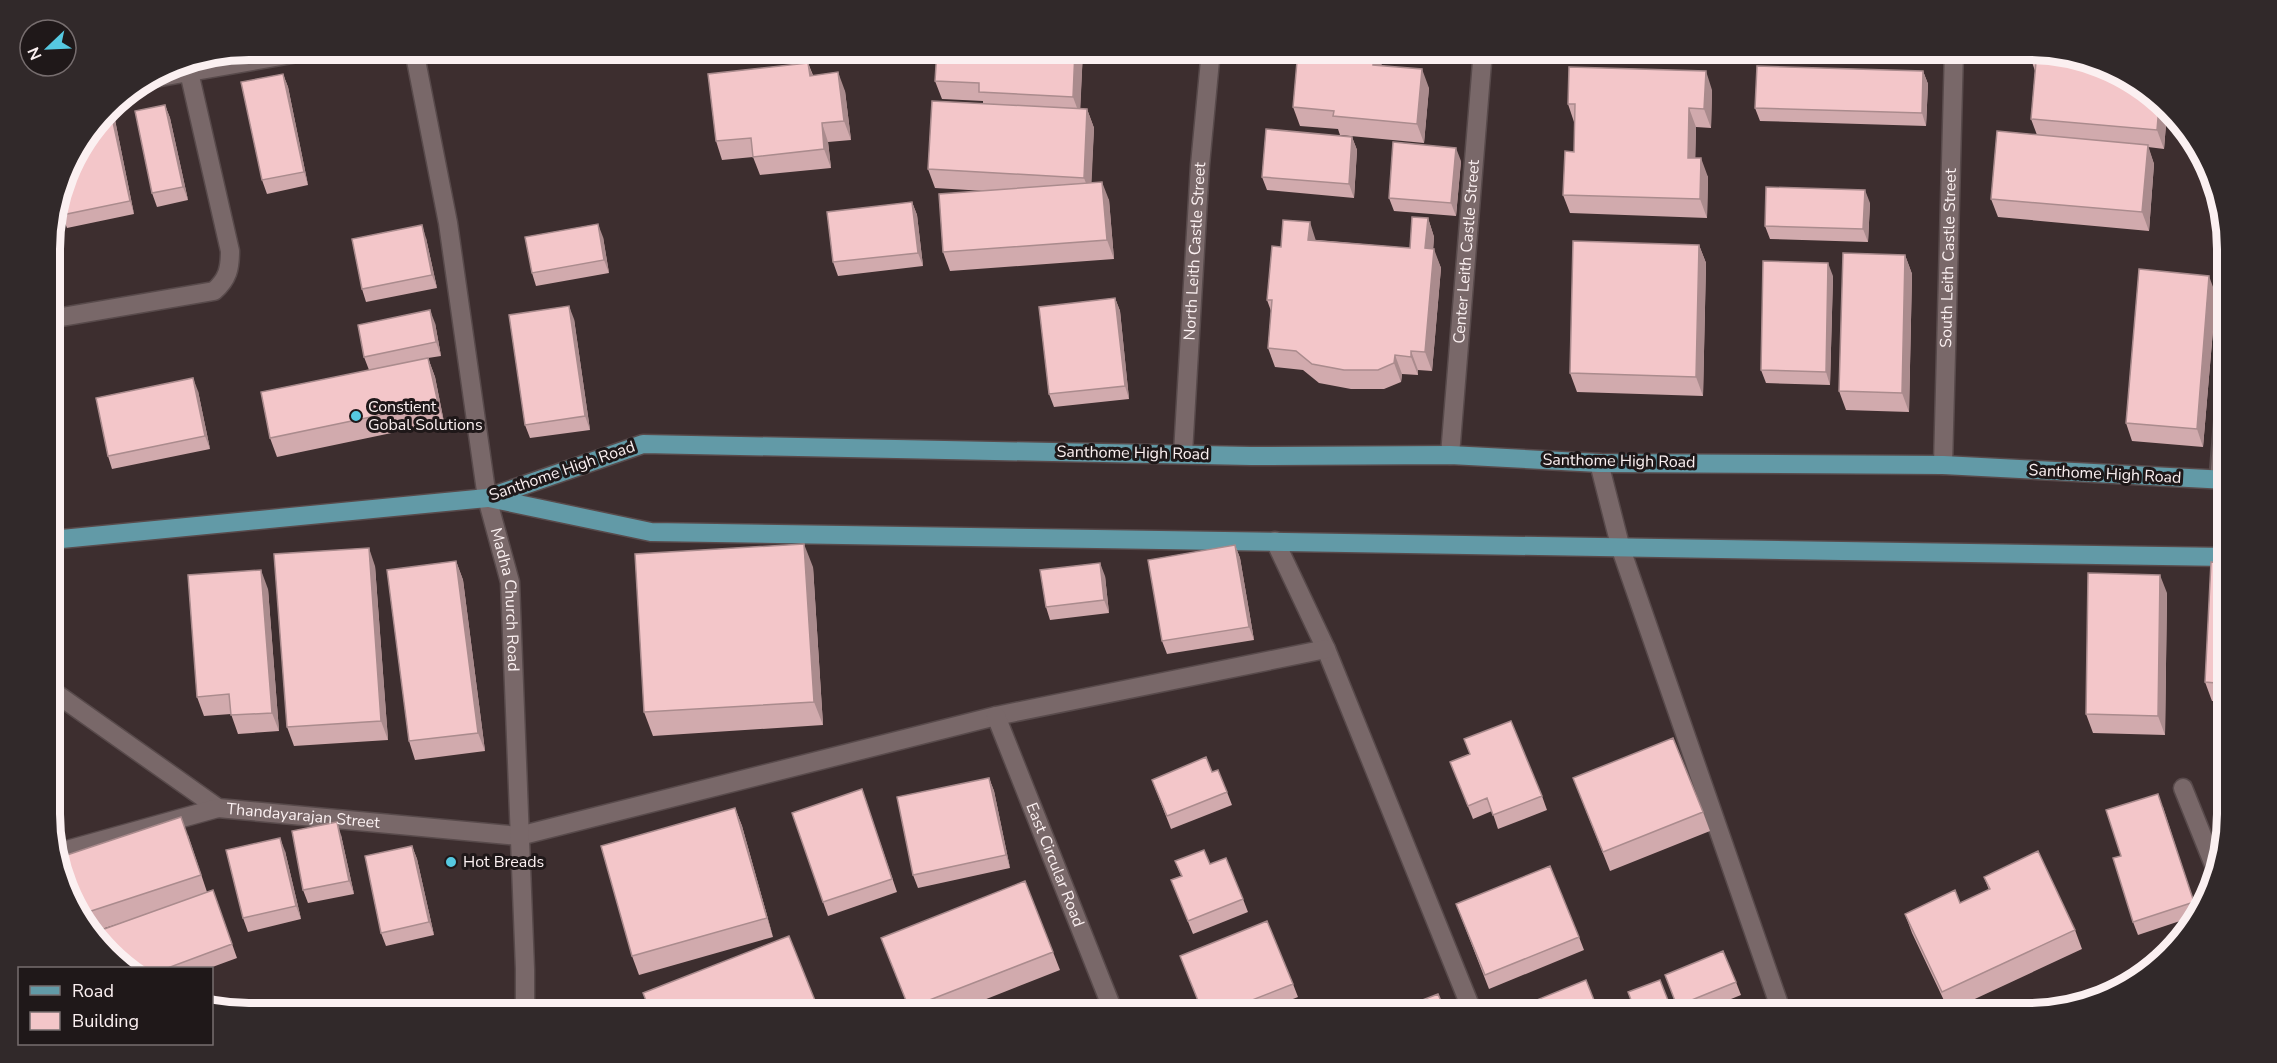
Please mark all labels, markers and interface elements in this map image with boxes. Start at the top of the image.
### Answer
north arrow [18,18,78,78]
text: N [23,44,48,63]
street label: Center Leith Castle Street [1448,158,1485,345]
street label: North Leith Castle Street [1179,161,1211,341]
street label: South Leith Castle Street [1935,168,1962,348]
place label: Constient Gobal Solutions [368,396,483,436]
marker: Constient Gobal Solutions [349,409,363,423]
street label: Santhome High Road [486,436,638,506]
street label: Santhome High Road [1056,441,1210,465]
street label: Santhome High Road [1542,449,1696,473]
street label: Santhome High Road [2028,459,2182,489]
street label: Madha Church Road [485,525,524,672]
street label: Thandayarajan Street [225,798,381,834]
street label: East Circular Road [1020,799,1090,930]
place label: Hot Breads [463,851,544,873]
marker: Hot Breads [444,855,458,869]
legend [18,967,213,1045]
text: Road [72,979,114,1003]
text: Building [72,1009,139,1033]

